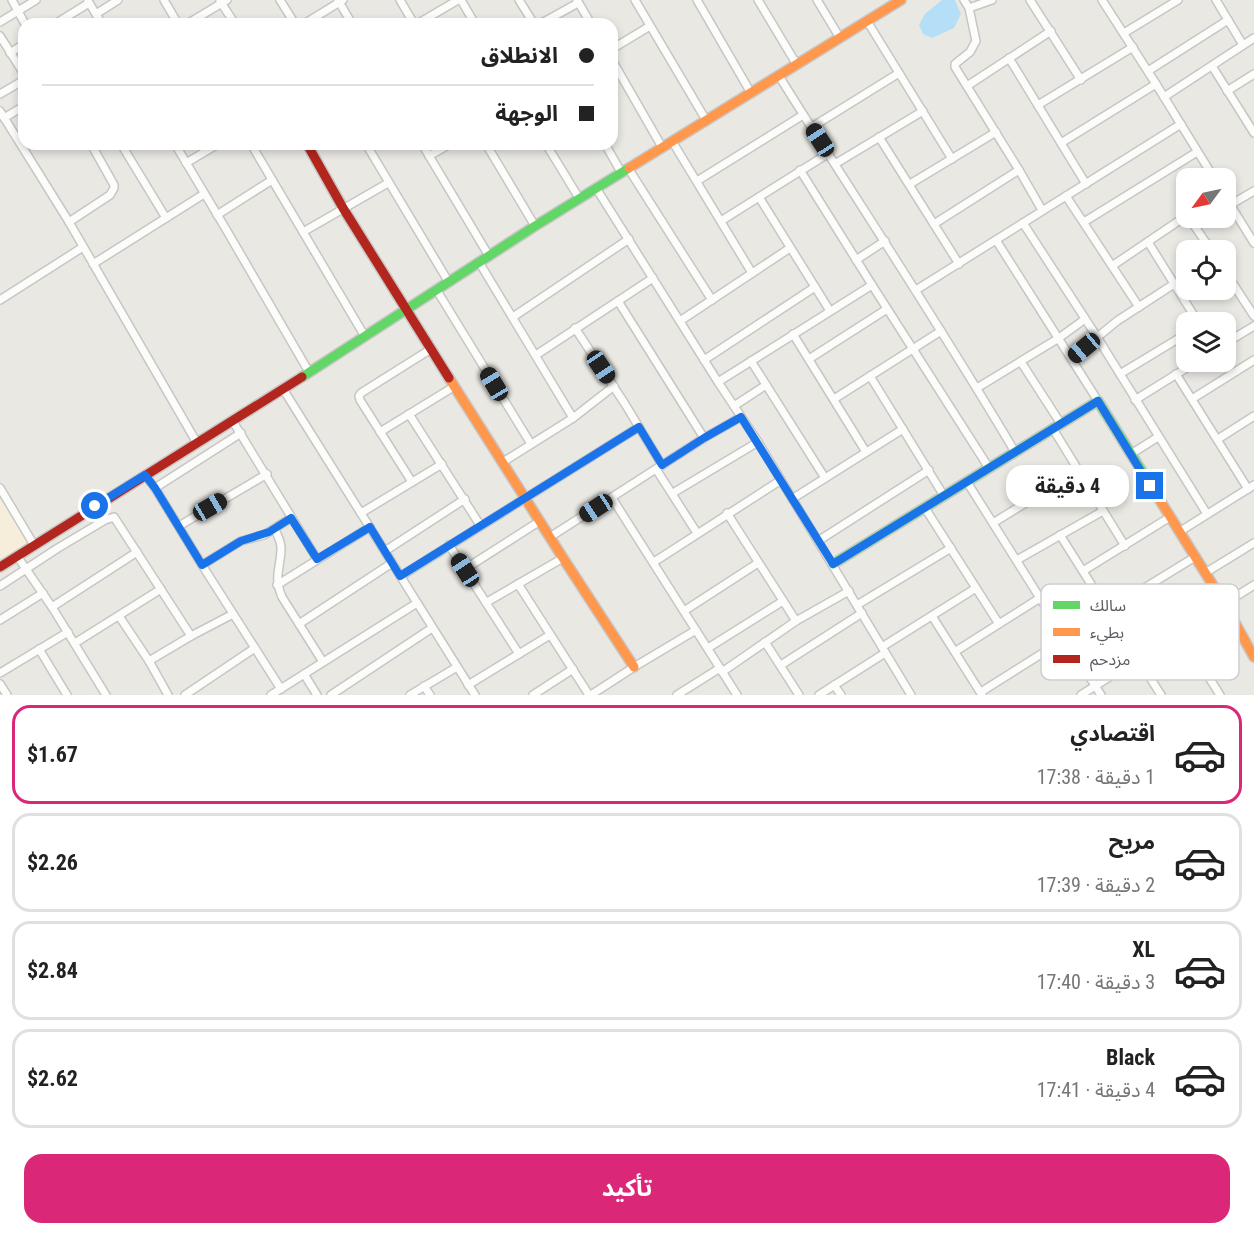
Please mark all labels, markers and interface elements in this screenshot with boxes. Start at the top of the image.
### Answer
text: الانطلاق [481,43,558,68]
text: الوجهة [495,101,558,126]
car [803,120,837,160]
north arrow [1176,168,1236,228]
map controls [1176,168,1236,372]
button: locate [1176,240,1236,300]
button: layers [1176,312,1236,372]
car [1064,330,1104,366]
car [583,347,619,387]
car [477,364,511,404]
callout: 4 دقيقة [1006,465,1129,507]
route end [1136,472,1163,499]
text: 4 دقيقة [1035,474,1100,498]
car [190,490,230,524]
car [576,491,616,525]
route start [81,492,108,519]
car [448,550,482,590]
legend [1041,584,1239,680]
text: سالك [1090,596,1126,615]
text: بطيء [1090,623,1124,645]
text: مزدحم [1090,650,1130,672]
text: اقتصادي [1070,721,1155,746]
icon: car [1173,728,1227,782]
text: $1.67 [27,742,78,767]
text: 1 دقيقة · 17:38 [1037,765,1155,789]
text: مريح [1109,829,1155,854]
icon: car [1173,836,1227,890]
text: $2.26 [27,850,78,875]
text: 2 دقيقة · 17:39 [1037,873,1155,897]
text: XL [1132,937,1155,962]
icon: car [1173,944,1227,998]
text: $2.84 [27,958,78,983]
text: 3 دقيقة · 17:40 [1037,970,1155,994]
text: Black [1106,1045,1155,1070]
icon: car [1173,1052,1227,1106]
text: $2.62 [27,1066,78,1091]
text: 4 دقيقة · 17:41 [1037,1078,1155,1102]
button: تأكيد [24,1154,1230,1223]

